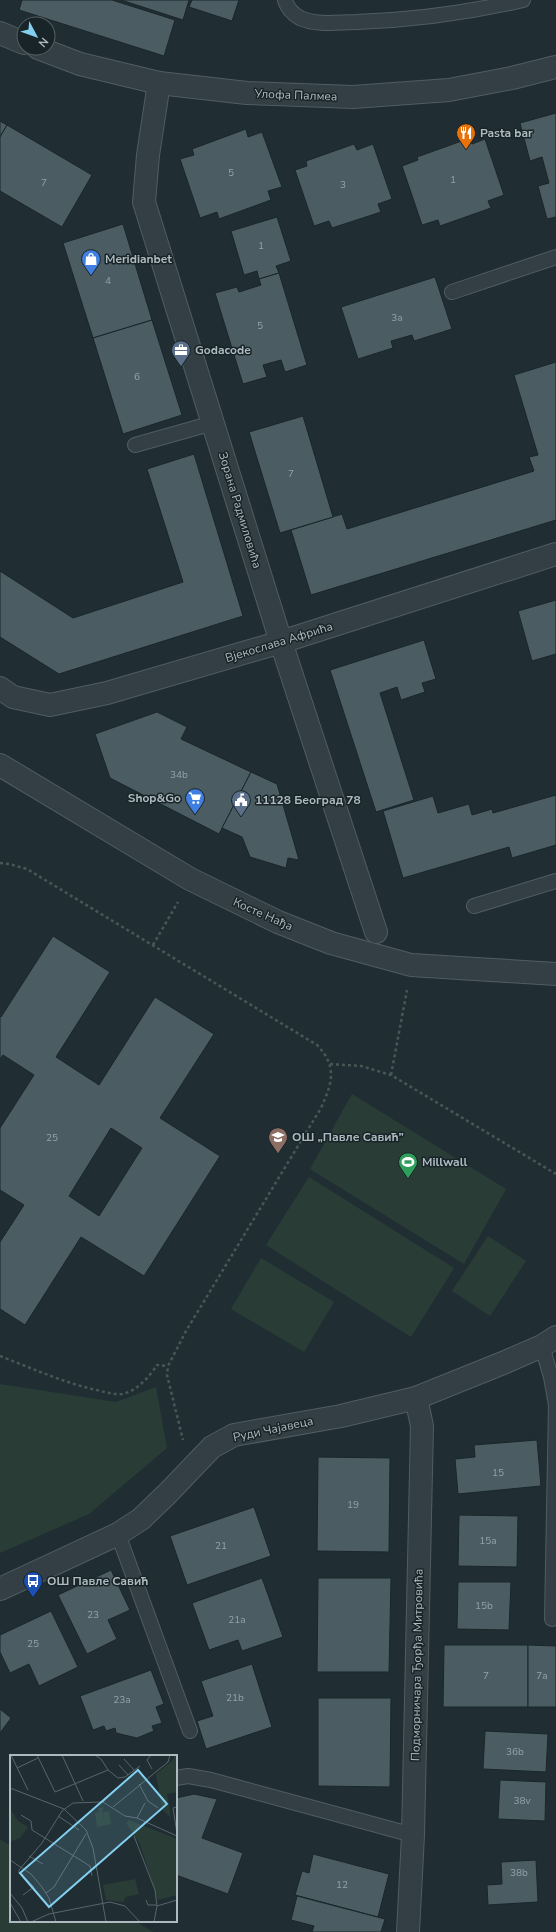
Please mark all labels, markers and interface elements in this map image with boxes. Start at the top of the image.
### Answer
north arrow [16,16,56,56]
text: N [35,34,52,50]
street label: Улофа Палмеа [253,86,338,104]
restaurant icon: Pasta bar [455,122,477,150]
place label: Pasta bar [480,125,533,141]
house number: 5 [228,166,234,180]
house number: 1 [450,173,456,187]
house number: 7 [41,176,47,190]
house number: 3 [340,178,346,192]
house number: 1 [258,239,264,253]
shop icon: Meridianbet [80,248,102,276]
place label: Meridianbet [105,251,172,267]
house number: 4 [105,274,111,288]
house number: 3a [391,311,403,325]
house number: 5 [257,319,263,333]
office icon: Godacode [170,339,192,367]
place label: Godacode [195,342,251,358]
house number: 6 [134,370,140,384]
street label: Зорана Радмиловића [215,450,265,570]
house number: 7 [288,467,294,481]
street label: Вјекослава Афрића [223,618,335,666]
house number: 34b [170,768,188,782]
supermarket icon: Shop&Go [184,787,206,815]
public building icon: 11128 Београд 78 [230,789,252,817]
place label: Shop&Go [128,790,181,806]
place label: 11128 Београд 78 [255,792,361,808]
street label: Косте Нађа [231,894,295,934]
school or university icon: ОШ „Павле Савић” [267,1126,289,1154]
place label: ОШ „Павле Савић” [292,1129,404,1145]
house number: 25 [46,1131,58,1145]
sports icon: Millwall [397,1151,419,1179]
place label: Millwall [422,1154,467,1170]
street label: Руди Чајавеца [231,1413,315,1445]
house number: 15 [492,1466,504,1480]
house number: 19 [347,1498,359,1512]
house number: 15a [479,1534,497,1548]
house number: 21 [215,1539,227,1553]
street label: Подморничара Ђорђа Митровића [407,1569,427,1761]
bus stop icon: ОШ Павле Савић [22,1570,44,1598]
place label: ОШ Павле Савић [47,1573,148,1589]
house number: 15b [475,1599,493,1613]
house number: 23 [87,1608,99,1622]
house number: 21a [228,1613,246,1627]
house number: 25 [27,1637,39,1651]
house number: 7 [483,1669,489,1683]
house number: 7a [536,1669,548,1683]
house number: 21b [226,1691,244,1705]
house number: 23a [113,1693,131,1707]
house number: 36b [506,1745,524,1759]
inset map [10,1755,177,1922]
house number: 38v [513,1794,531,1808]
house number: 38b [510,1866,528,1880]
house number: 12 [336,1878,348,1892]

